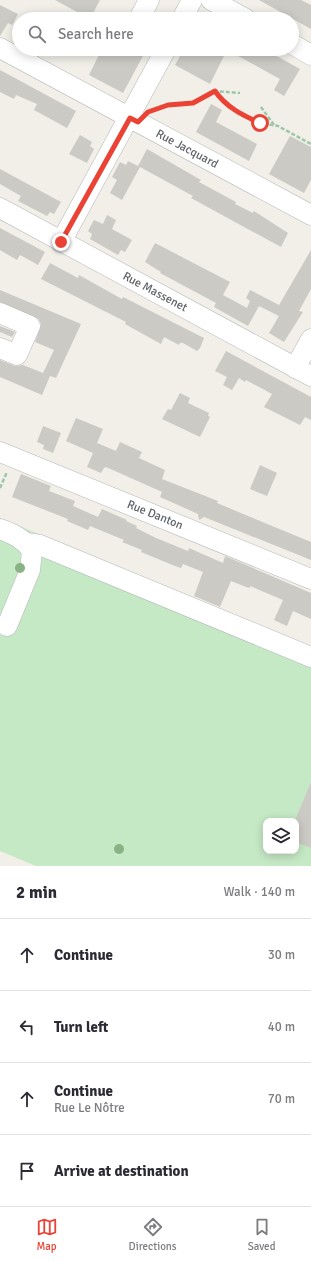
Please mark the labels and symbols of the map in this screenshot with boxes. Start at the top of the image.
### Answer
route start [251,114,269,132]
street label: Rue Jacquard [153,126,221,172]
route end [52,233,70,251]
street label: Rue Massenet [120,269,190,315]
street label: Rue Danton [125,497,185,533]

